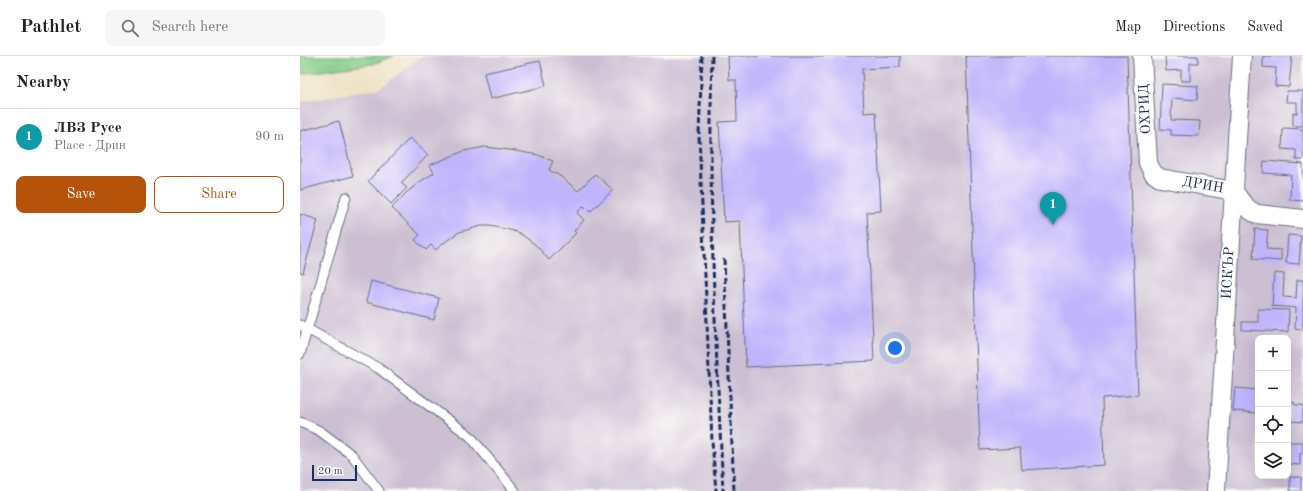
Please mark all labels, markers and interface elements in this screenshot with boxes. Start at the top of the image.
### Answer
search box [105,10,385,46]
icon: search [119,17,141,39]
text: Pathlet [20,18,81,37]
text: Search here [151,20,228,35]
text: Map [1115,20,1141,34]
text: Directions [1163,20,1225,34]
text: Saved [1247,20,1283,34]
text: Nearby [16,74,71,91]
street label: ОХРИД [1137,83,1153,135]
text: ЛВЗ Русе [54,121,122,136]
text: 1 [25,130,33,143]
text: 90 m [255,130,284,143]
text: Place · Дрин [54,139,126,152]
street label: ДРИН [1181,174,1225,196]
button: Save [16,176,146,213]
button: Share [154,176,284,213]
pin: 1 [1040,192,1066,225]
street label: ИСКЪР [1220,246,1236,300]
map controls [1255,335,1291,479]
button: + [1255,335,1291,371]
your location [885,338,905,358]
button: − [1255,371,1291,407]
button: locate [1255,407,1291,443]
button: layers [1255,443,1291,479]
scale bar [312,463,357,482]
text: 20 m [318,466,343,477]

